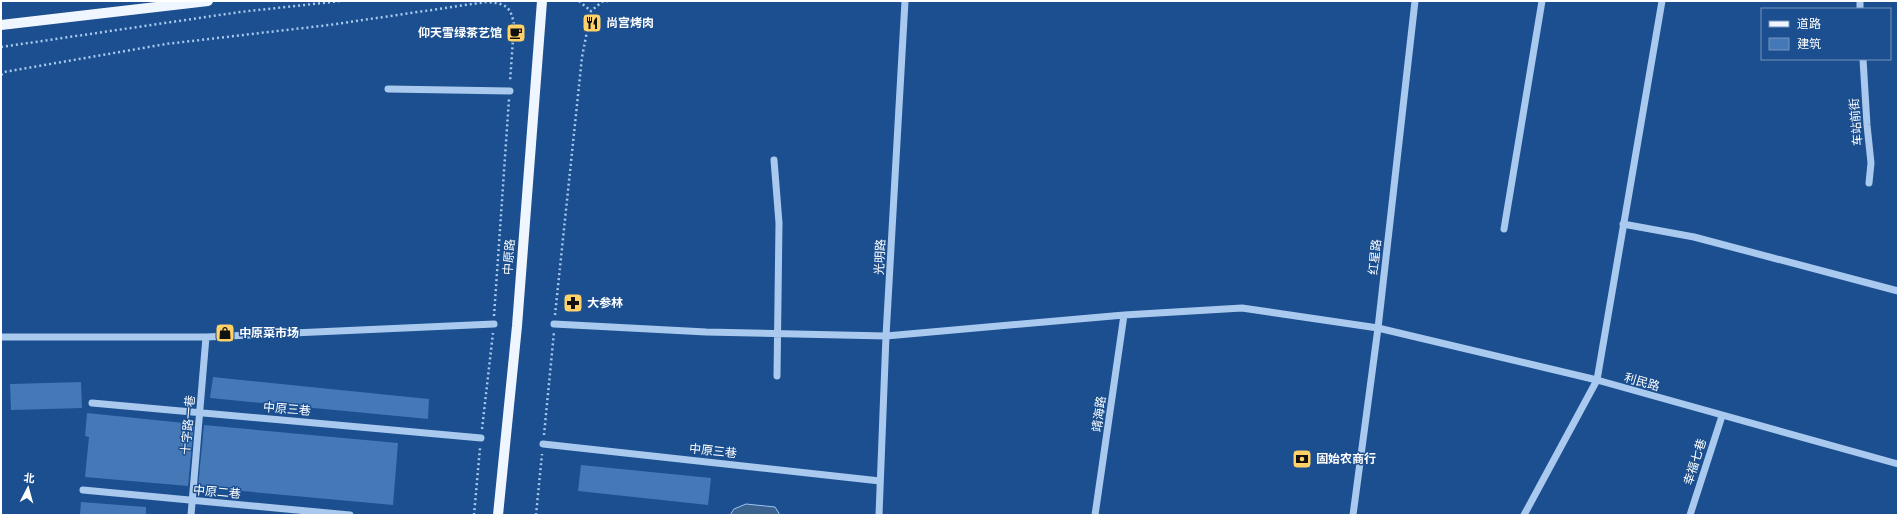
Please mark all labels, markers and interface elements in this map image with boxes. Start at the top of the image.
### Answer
legend [1761,8,1891,60]
restaurant icon: 尚宫烤肉 [581,12,603,34]
place label: 尚宫烤肉 [606,14,654,31]
text: 道路 [1797,15,1821,32]
cafe icon: 仰天雪绿茶艺馆 [505,22,527,44]
place label: 仰天雪绿茶艺馆 [418,24,502,41]
text: 建筑 [1797,35,1821,52]
street label: 车站前街 [1845,97,1866,147]
street label: 中原路 [499,238,518,276]
street label: 红星路 [1364,238,1385,276]
street label: 光明路 [870,239,889,275]
pharmacy icon: 大参林 [562,292,584,314]
place label: 大参林 [587,294,623,311]
shop icon: 中原菜市场 [214,322,236,344]
place label: 中原菜市场 [239,324,299,341]
street label: 利民路 [1622,368,1662,395]
street label: 十字路一巷 [176,394,199,456]
street label: 靖海路 [1088,395,1109,433]
street label: 中原三巷 [262,398,312,419]
street label: 幸福七巷 [1679,436,1710,487]
street label: 中原三巷 [688,440,738,461]
bank icon: 固始农商行 [1291,448,1313,470]
place label: 固始农商行 [1316,450,1376,467]
north arrow [8,468,48,508]
text: 北 [23,470,35,486]
street label: 中原二巷 [192,481,242,502]

